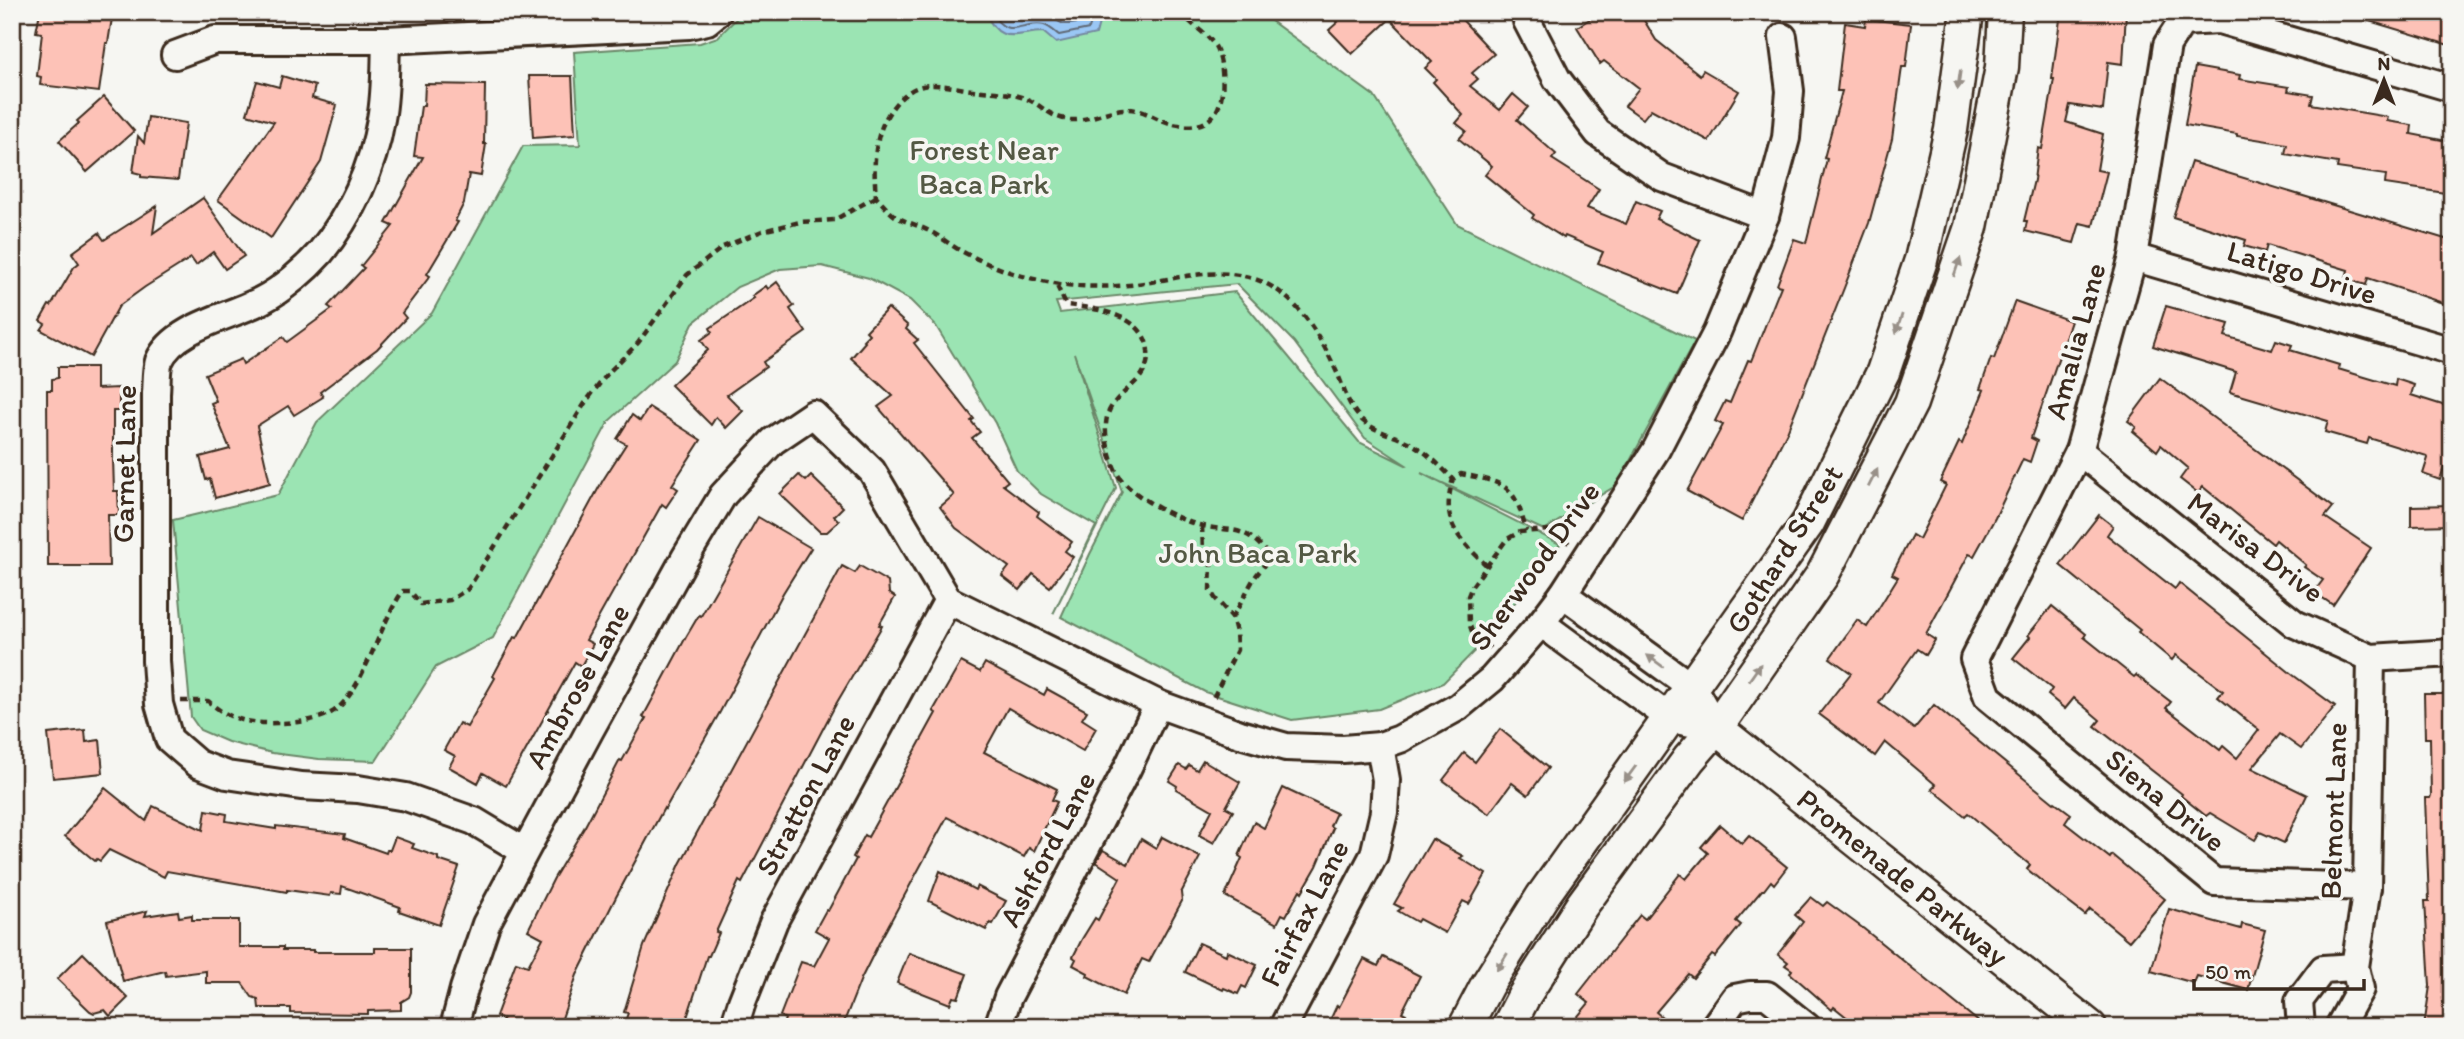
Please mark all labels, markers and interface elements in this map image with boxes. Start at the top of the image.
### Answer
north arrow [2348,46,2418,116]
text: N [2378,52,2390,75]
one-way arrow [1953,69,1964,91]
park label: Forest Near Baca Park [909,131,1059,202]
street label: Latigo Drive [2223,232,2381,312]
one-way arrow [1952,256,1963,277]
street label: Amalia Lane [2036,259,2114,423]
one-way arrow [1893,314,1904,335]
street label: Garnet Lane [104,384,144,544]
street label: Gothard Street [1717,458,1851,640]
one-way arrow [1867,468,1878,488]
street label: Sherwood Drive [1460,474,1608,658]
street label: Marisa Drive [2180,483,2332,611]
park label: John Baca Park [1159,534,1357,571]
street label: Ambrose Lane [517,597,637,775]
one-way arrow [1646,654,1664,668]
one-way arrow [1748,663,1762,681]
street label: Stratton Lane [747,708,863,882]
street label: Belmont Lane [2311,722,2355,900]
street label: Siena Drive [2098,740,2234,860]
street label: Ashford Lane [991,765,1103,933]
one-way arrow [1623,765,1637,783]
street label: Promenade Parkway [1790,780,2016,974]
street label: Fairfax Lane [1251,833,1357,993]
scale bar [2194,948,2364,992]
one-way arrow [1495,952,1508,971]
text: 50 m [2205,959,2252,984]

